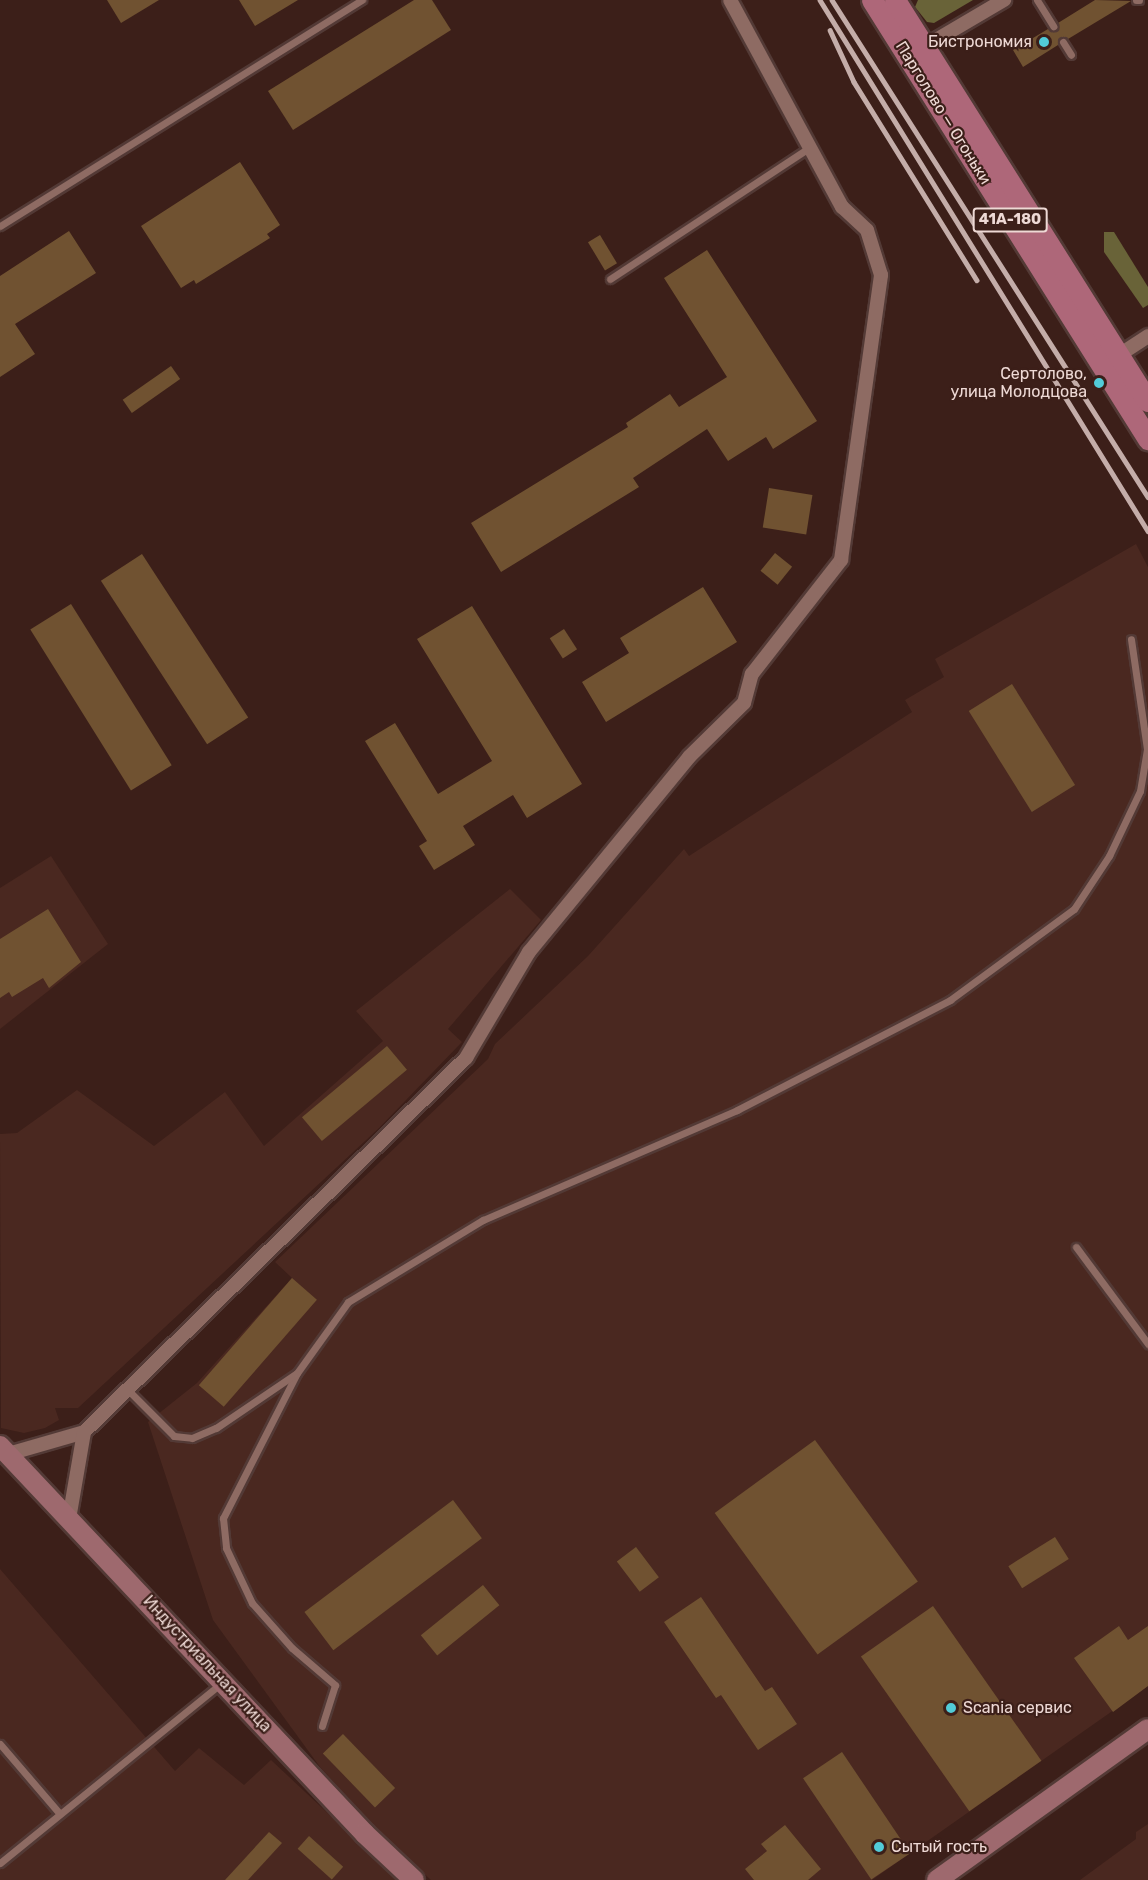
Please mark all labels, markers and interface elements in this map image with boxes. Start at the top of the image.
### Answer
place label: Бистрономия [928,32,1032,52]
marker: Бистрономия [1037,35,1051,49]
street label: Парголово — Огоньки [891,38,995,188]
road number: 41А-180 [972,208,1048,232]
place label: Сертолово, улица Молодцова [950,364,1087,402]
marker: Сертолово, улица Молодцова [1092,376,1106,390]
street label: Индустриальная улица [139,1592,275,1736]
place label: Scania сервис [963,1698,1072,1718]
marker: Scania сервис [944,1701,958,1715]
place label: Сытый гость [891,1837,987,1857]
marker: Сытый гость [872,1840,886,1854]

